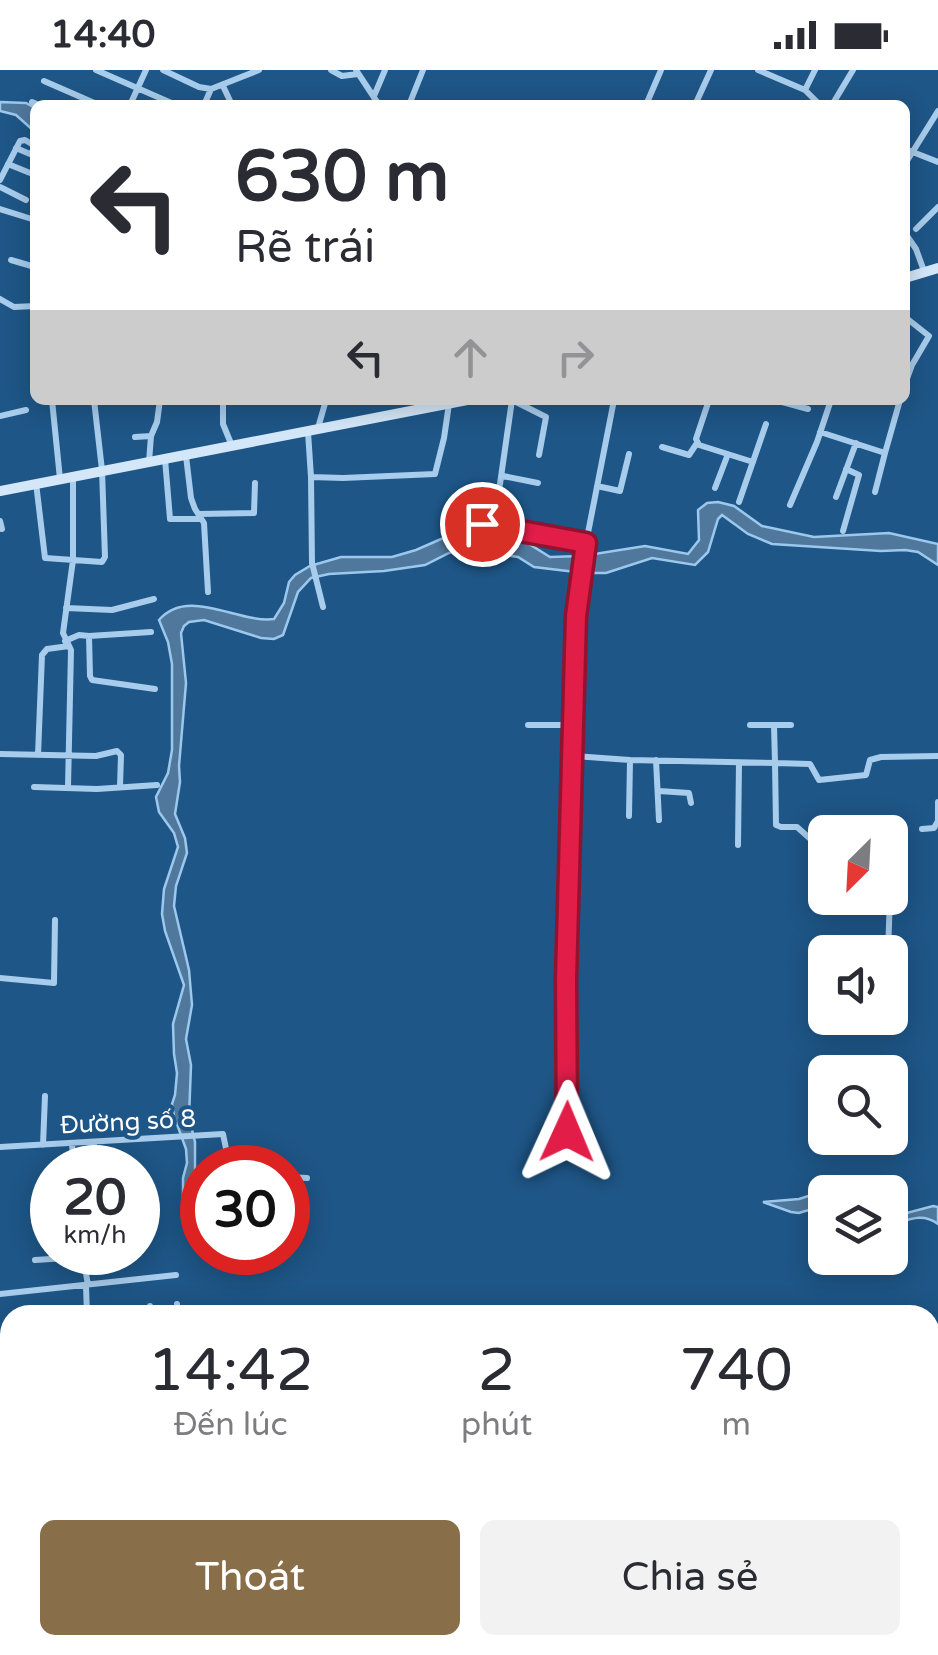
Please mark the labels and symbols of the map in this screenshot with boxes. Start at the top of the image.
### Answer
pin [440,482,525,567]
north arrow [808,815,908,915]
position arrow [515,1080,619,1184]
street label: Đường số 8 [59,1103,197,1141]
speed limit sign: 30 [180,1145,310,1275]

